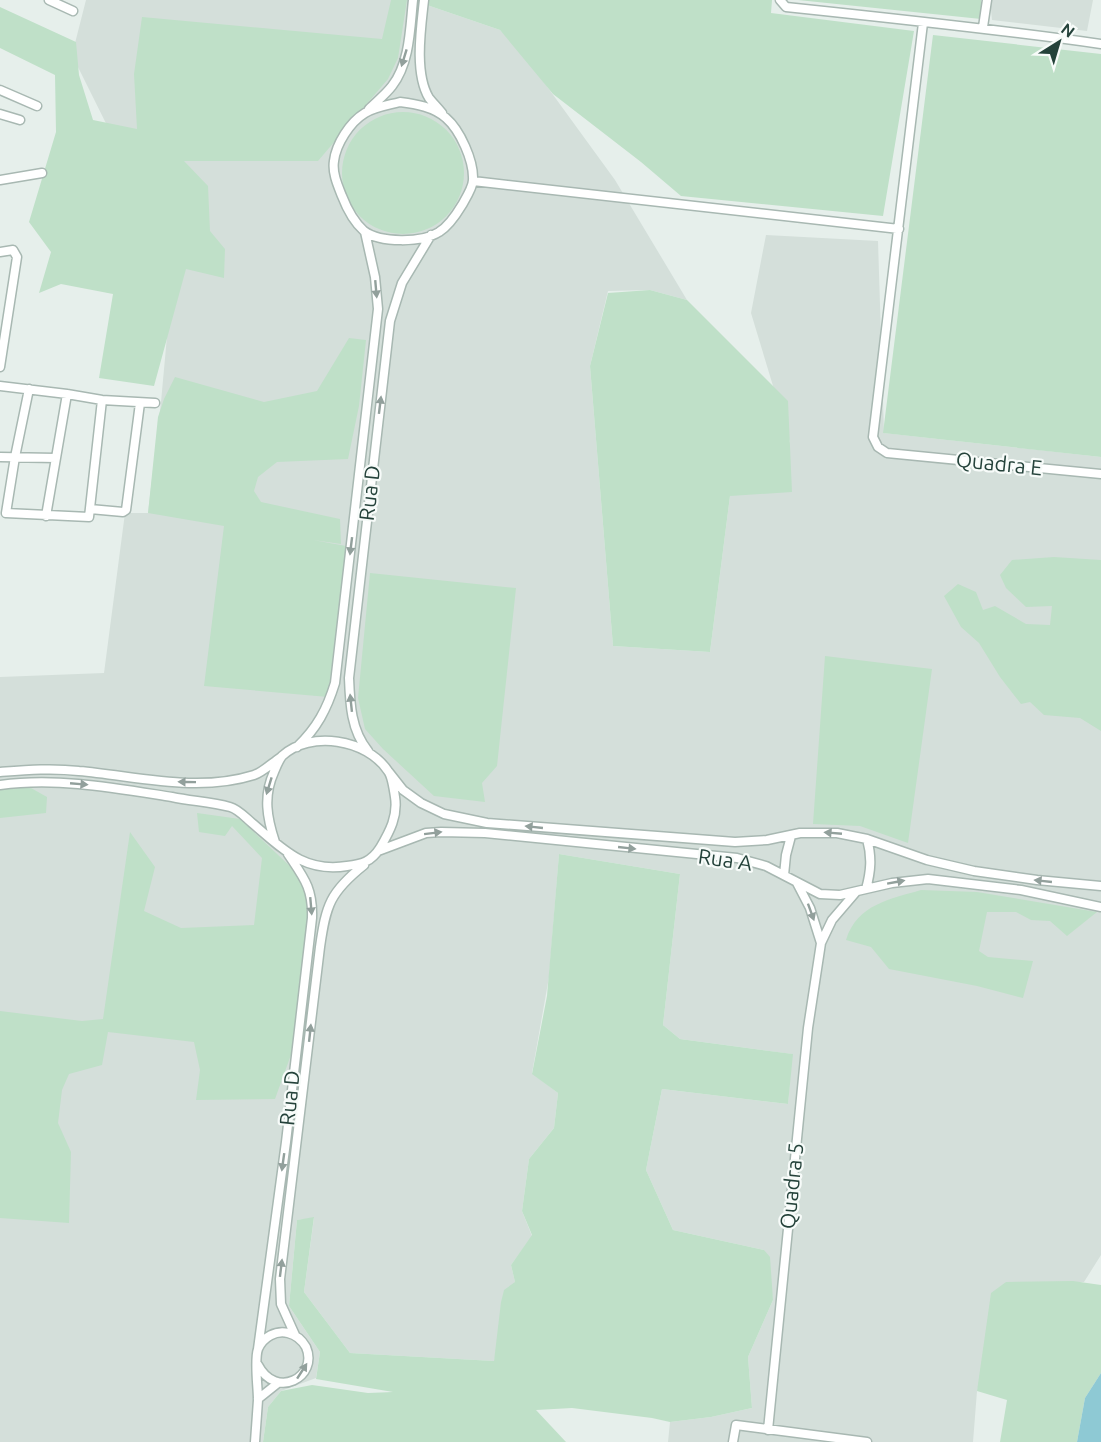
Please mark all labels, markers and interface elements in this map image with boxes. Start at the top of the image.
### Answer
north arrow [1029,12,1089,72]
text: N [1058,19,1078,41]
one-way arrow [399,49,408,67]
one-way arrow [372,280,381,299]
one-way arrow [376,395,385,414]
street label: Quadra E [955,447,1043,479]
street label: Rua D [354,464,384,522]
one-way arrow [347,536,356,555]
one-way arrow [346,694,356,713]
one-way arrow [177,777,196,787]
one-way arrow [264,777,273,795]
one-way arrow [70,779,89,789]
one-way arrow [525,823,544,832]
one-way arrow [424,828,443,838]
one-way arrow [823,828,842,838]
one-way arrow [618,843,637,853]
street label: Rua A [697,843,754,875]
one-way arrow [1033,876,1052,886]
one-way arrow [887,877,906,886]
one-way arrow [307,896,316,915]
one-way arrow [806,903,816,921]
one-way arrow [305,1023,315,1042]
street label: Rua D [274,1069,304,1127]
street label: Quadra 5 [775,1141,807,1230]
one-way arrow [278,1152,288,1171]
one-way arrow [276,1259,286,1278]
one-way arrow [296,1362,307,1379]

